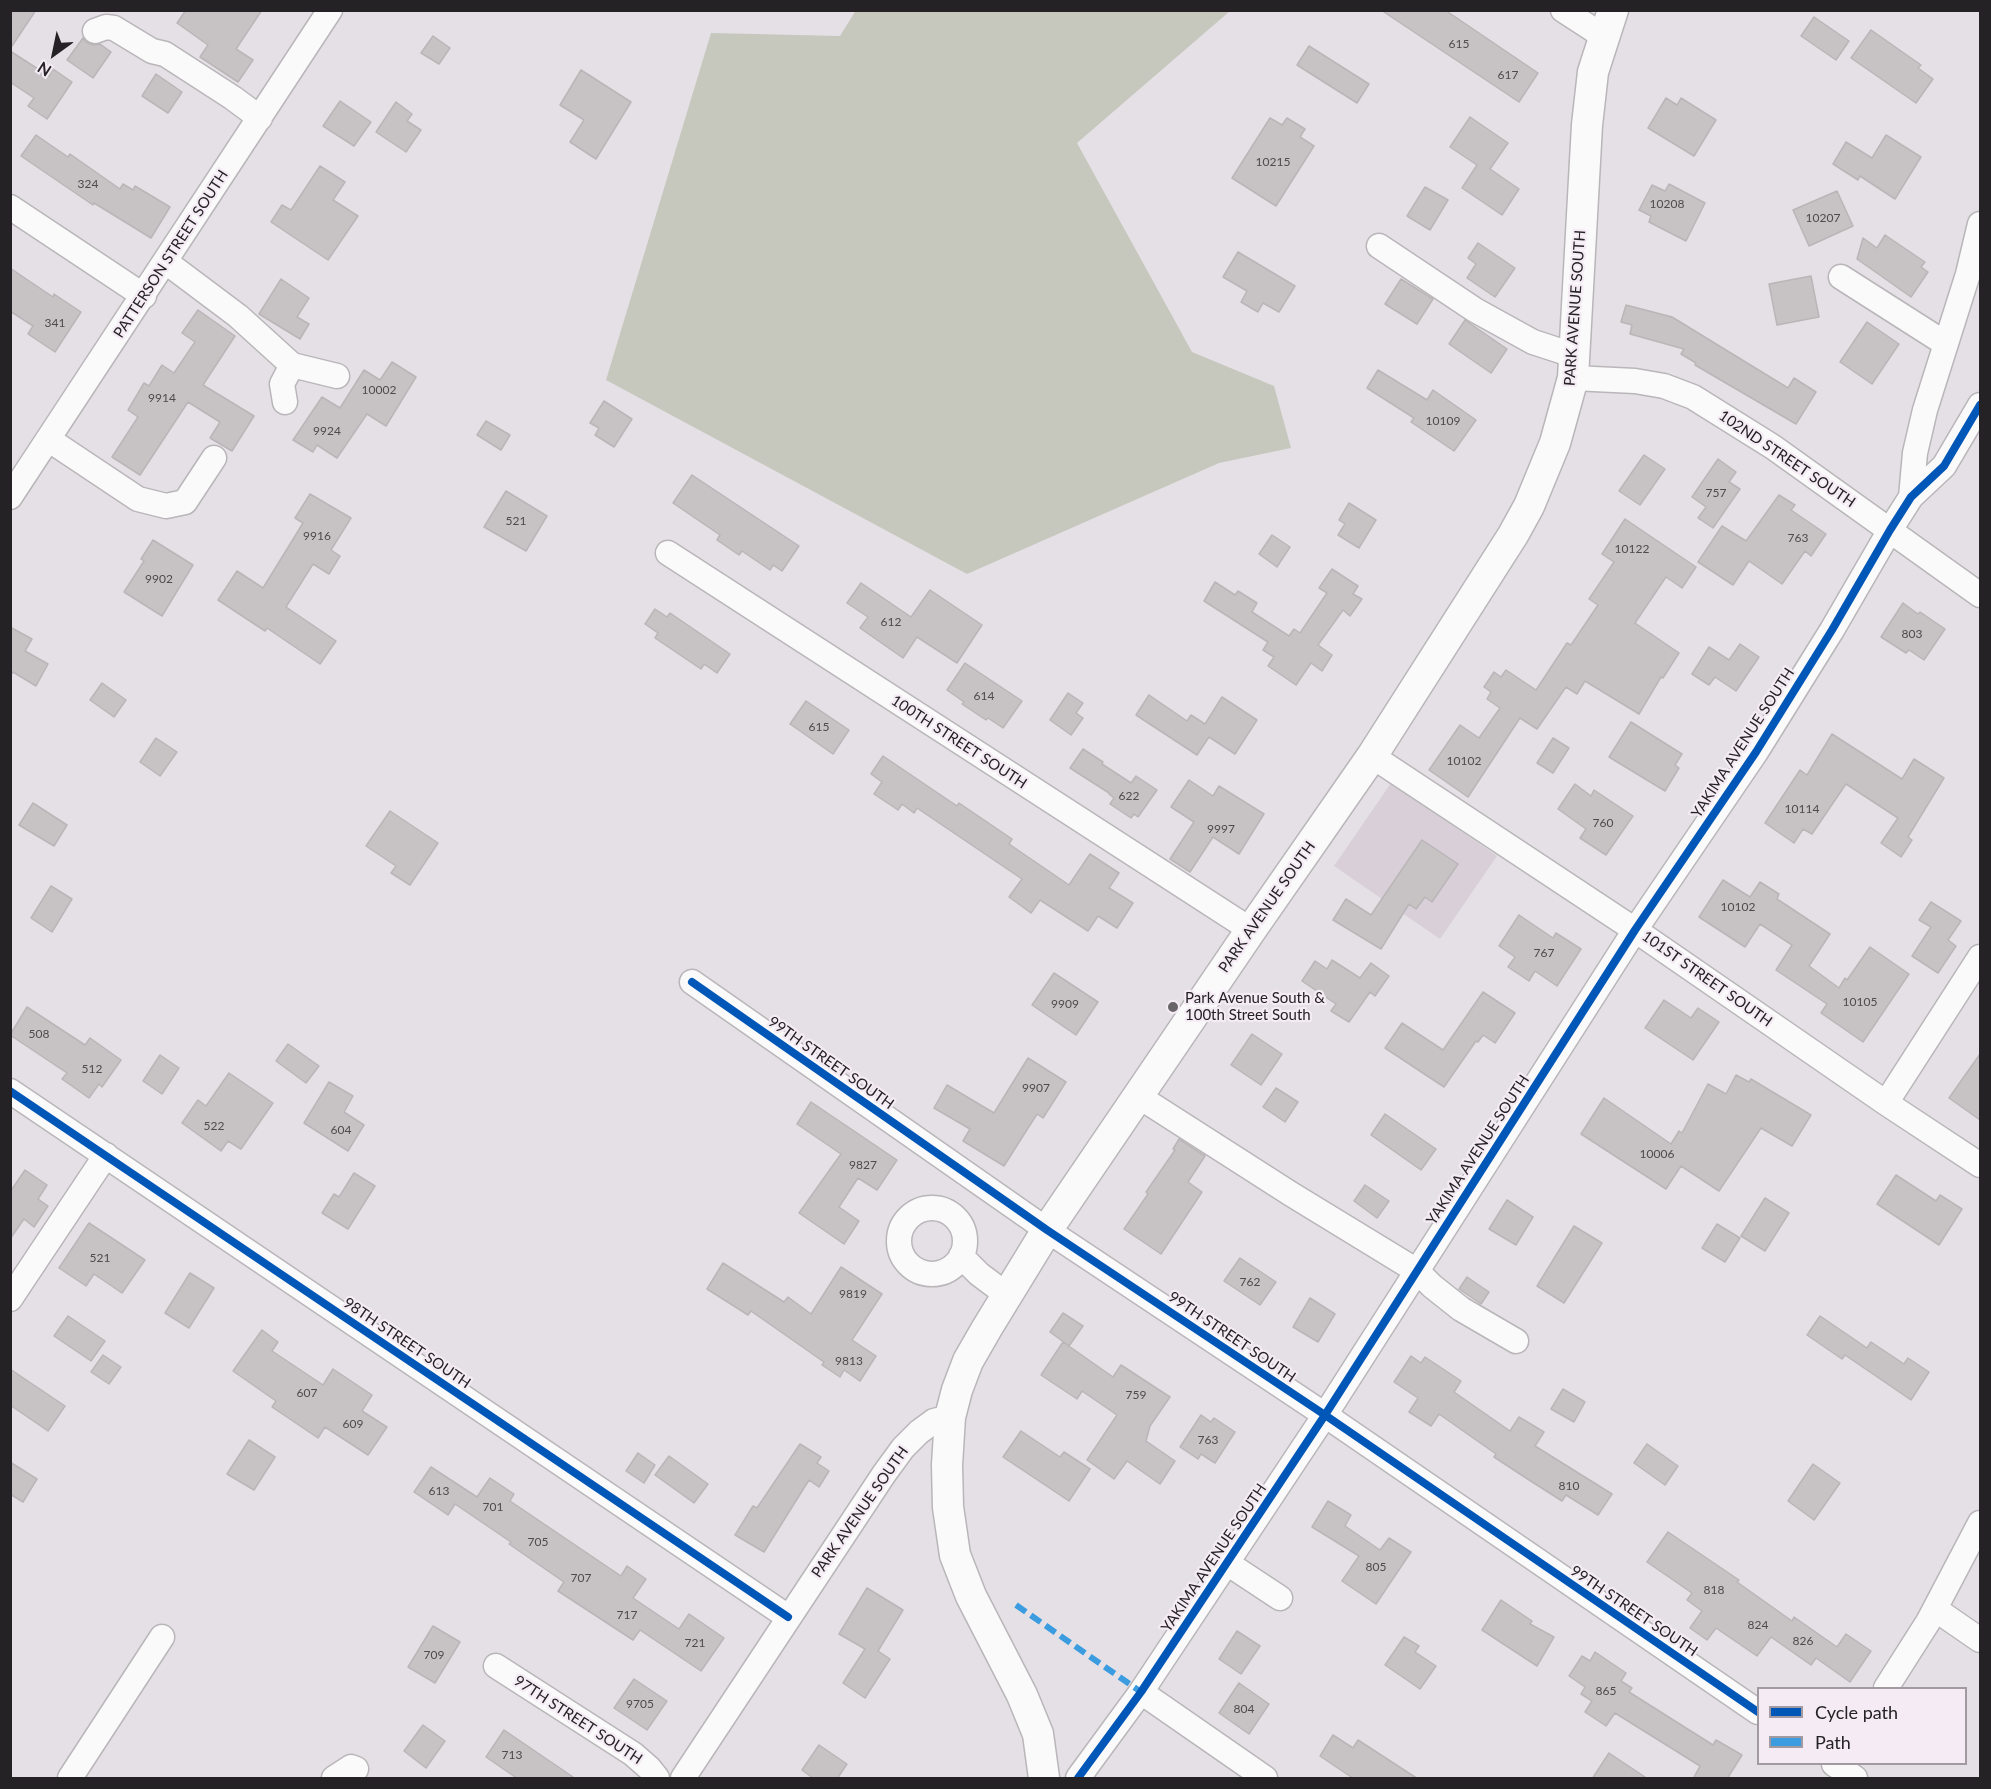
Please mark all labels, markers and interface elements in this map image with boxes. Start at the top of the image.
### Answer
north arrow [24,24,84,84]
house number: 615 [1449,37,1469,51]
text: N [34,58,54,81]
house number: 617 [1498,68,1518,82]
house number: 10215 [1256,155,1290,169]
street label: PATTERSON STREET SOUTH [110,167,232,341]
house number: 324 [78,177,98,191]
house number: 10208 [1650,197,1684,211]
house number: 10207 [1806,211,1840,225]
street label: PARK AVENUE SOUTH [1561,229,1589,387]
house number: 341 [45,316,65,330]
house number: 10002 [362,383,396,397]
house number: 9914 [148,391,176,405]
street label: 102ND STREET SOUTH [1715,407,1859,511]
house number: 10109 [1426,414,1460,428]
house number: 9924 [313,424,341,438]
house number: 757 [1706,486,1726,500]
house number: 521 [506,514,526,528]
house number: 9916 [303,529,331,543]
house number: 763 [1788,531,1808,545]
house number: 10122 [1615,542,1649,556]
house number: 9902 [145,572,173,586]
house number: 612 [881,615,901,629]
house number: 803 [1902,627,1922,641]
street label: YAKIMA AVENUE SOUTH [1688,665,1798,821]
house number: 614 [974,689,994,703]
street label: 100TH STREET SOUTH [888,691,1030,793]
house number: 615 [809,720,829,734]
house number: 10102 [1447,754,1481,768]
house number: 622 [1119,789,1139,803]
house number: 10114 [1785,802,1819,816]
house number: 760 [1593,816,1613,830]
house number: 9997 [1207,822,1235,836]
street label: PARK AVENUE SOUTH [1215,838,1319,976]
house number: 10102 [1721,900,1755,914]
street label: 101ST STREET SOUTH [1638,927,1776,1031]
house number: 767 [1534,946,1554,960]
place label: Park Avenue South & 100th Street South [1185,989,1325,1024]
house number: 10105 [1843,995,1877,1009]
house number: 9909 [1051,997,1079,1011]
marker: Park Avenue South & 100th Street South [1166,1000,1180,1014]
street label: 99TH STREET SOUTH [765,1013,897,1113]
house number: 508 [29,1027,49,1041]
house number: 512 [82,1062,102,1076]
street label: YAKIMA AVENUE SOUTH [1423,1072,1533,1228]
house number: 9907 [1022,1081,1050,1095]
house number: 522 [204,1119,224,1133]
house number: 604 [331,1123,351,1137]
house number: 10006 [1640,1147,1674,1161]
house number: 9827 [849,1158,877,1172]
house number: 521 [90,1251,110,1265]
house number: 762 [1240,1275,1260,1289]
house number: 9819 [839,1287,867,1301]
street label: 99TH STREET SOUTH [1165,1288,1299,1386]
street label: 98TH STREET SOUTH [340,1294,474,1392]
house number: 9813 [835,1354,863,1368]
house number: 607 [297,1386,317,1400]
house number: 759 [1126,1388,1146,1402]
house number: 609 [343,1417,363,1431]
house number: 763 [1198,1433,1218,1447]
street label: PARK AVENUE SOUTH [808,1443,912,1581]
house number: 810 [1559,1479,1579,1493]
street label: YAKIMA AVENUE SOUTH [1158,1480,1270,1636]
house number: 613 [429,1484,449,1498]
house number: 701 [483,1500,503,1514]
house number: 705 [528,1535,548,1549]
house number: 805 [1366,1560,1386,1574]
street label: 99TH STREET SOUTH [1567,1562,1701,1660]
house number: 707 [571,1571,591,1585]
house number: 818 [1704,1583,1724,1597]
house number: 717 [617,1608,637,1622]
house number: 824 [1748,1618,1768,1632]
house number: 826 [1793,1634,1813,1648]
house number: 721 [685,1636,705,1650]
house number: 709 [424,1648,444,1662]
street label: 97TH STREET SOUTH [510,1672,646,1768]
house number: 865 [1596,1684,1616,1698]
legend [1757,1687,1967,1765]
house number: 9705 [626,1697,654,1711]
text: Cycle path [1815,1701,1898,1723]
house number: 804 [1234,1702,1254,1716]
text: Path [1815,1731,1851,1753]
house number: 713 [502,1748,522,1762]

